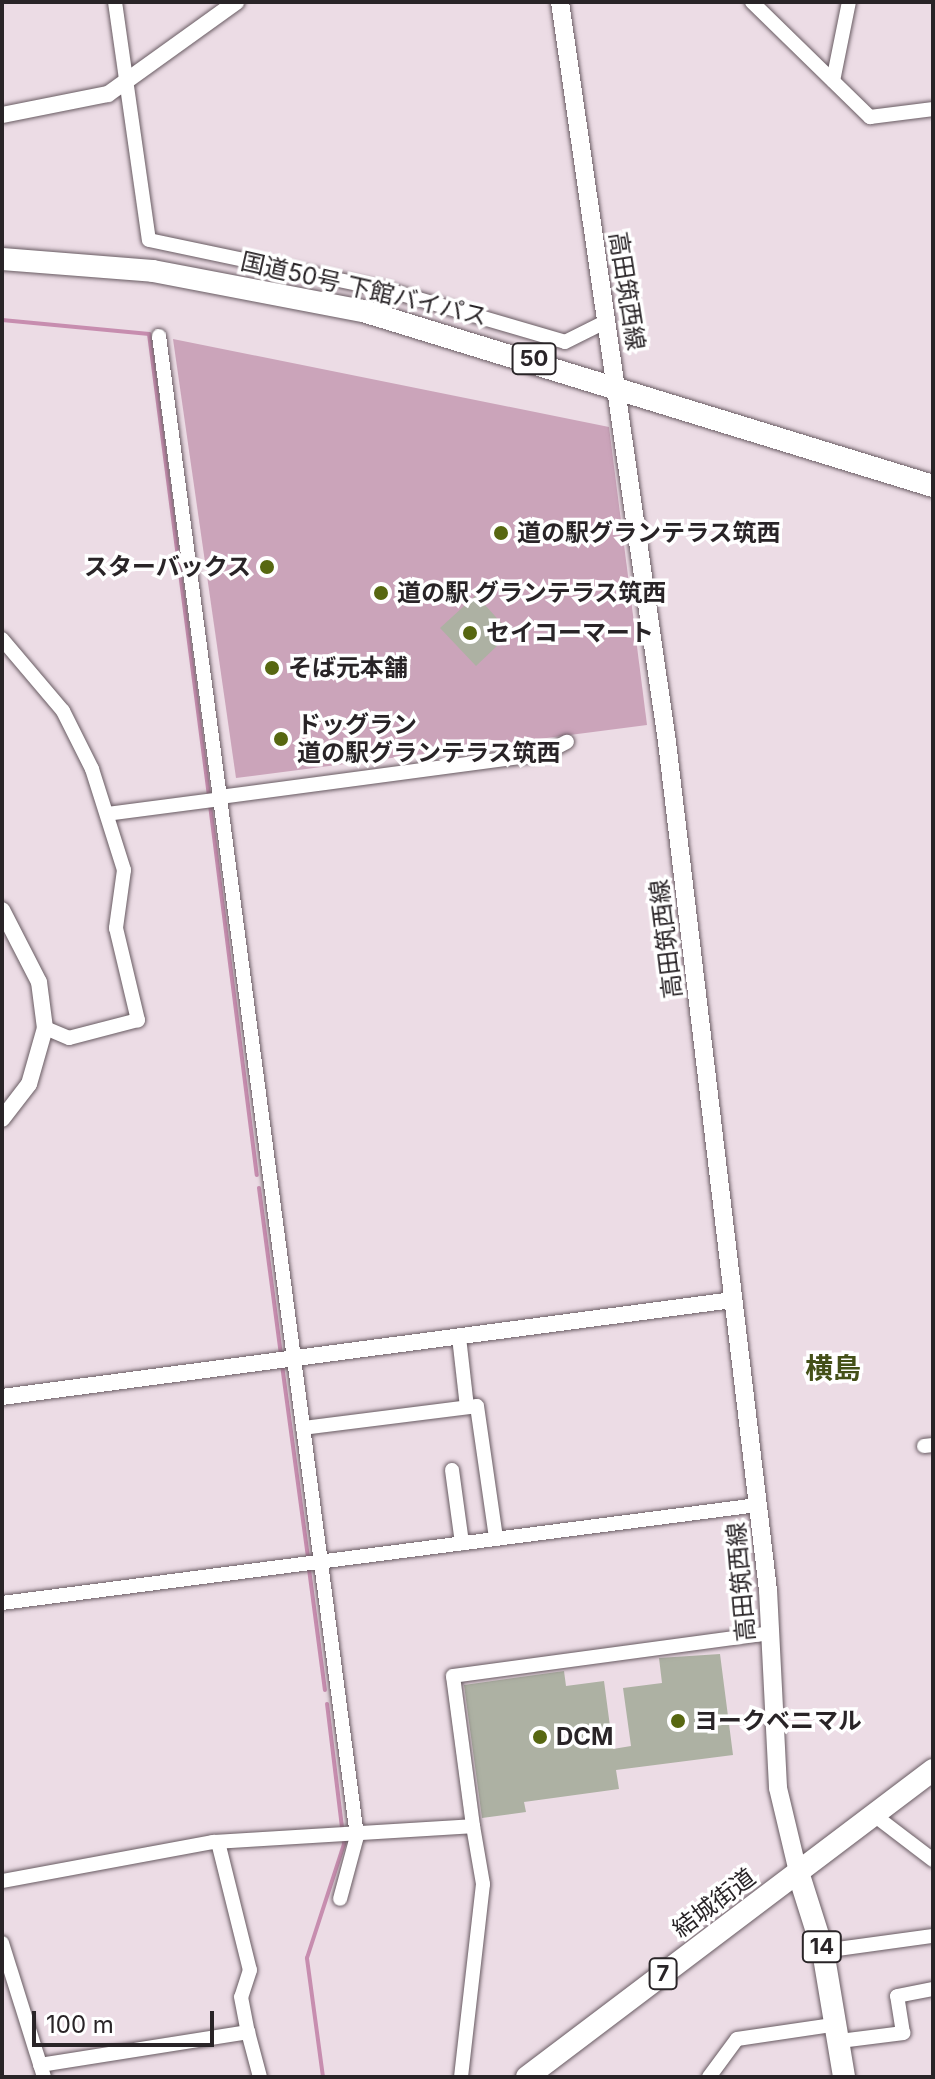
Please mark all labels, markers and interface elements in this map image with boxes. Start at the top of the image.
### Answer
street label: 高田筑西線 [603,229,651,353]
street label: 国道50号 下館バイパス [238,247,490,331]
road number: 50 [510,341,558,377]
place label: 道の駅グランテラス筑西 [517,519,781,547]
marker: 道の駅グランテラス筑西 [492,524,510,542]
place label: スターバックス [83,553,251,581]
marker: スターバックス [258,558,276,576]
place label: 道の駅 グランテラス筑西 [397,579,667,607]
marker: 道の駅 グランテラス筑西 [372,584,390,602]
place label: セイコーマート [486,619,654,647]
marker: セイコーマート [461,624,479,642]
place label: そば元本舗 [288,654,408,682]
marker: そば元本舗 [263,659,281,677]
place label: ドッグラン 道の駅グランテラス筑西 [297,711,561,767]
marker: ドッグラン 道の駅グランテラス筑西 [272,730,290,748]
street label: 高田筑西線 [644,878,688,1000]
district label: 横島 [805,1351,861,1385]
street label: 高田筑西線 [721,1521,761,1643]
place label: ヨークベニマル [694,1707,862,1735]
marker: ヨークベニマル [669,1712,687,1730]
place label: DCM [556,1723,613,1751]
marker: DCM [531,1728,549,1746]
street label: 結城街道 [667,1863,761,1943]
road number: 14 [800,1929,844,1965]
road number: 7 [647,1956,679,1992]
scale bar [36,1995,218,2045]
text: 100 m [46,2010,114,2039]

